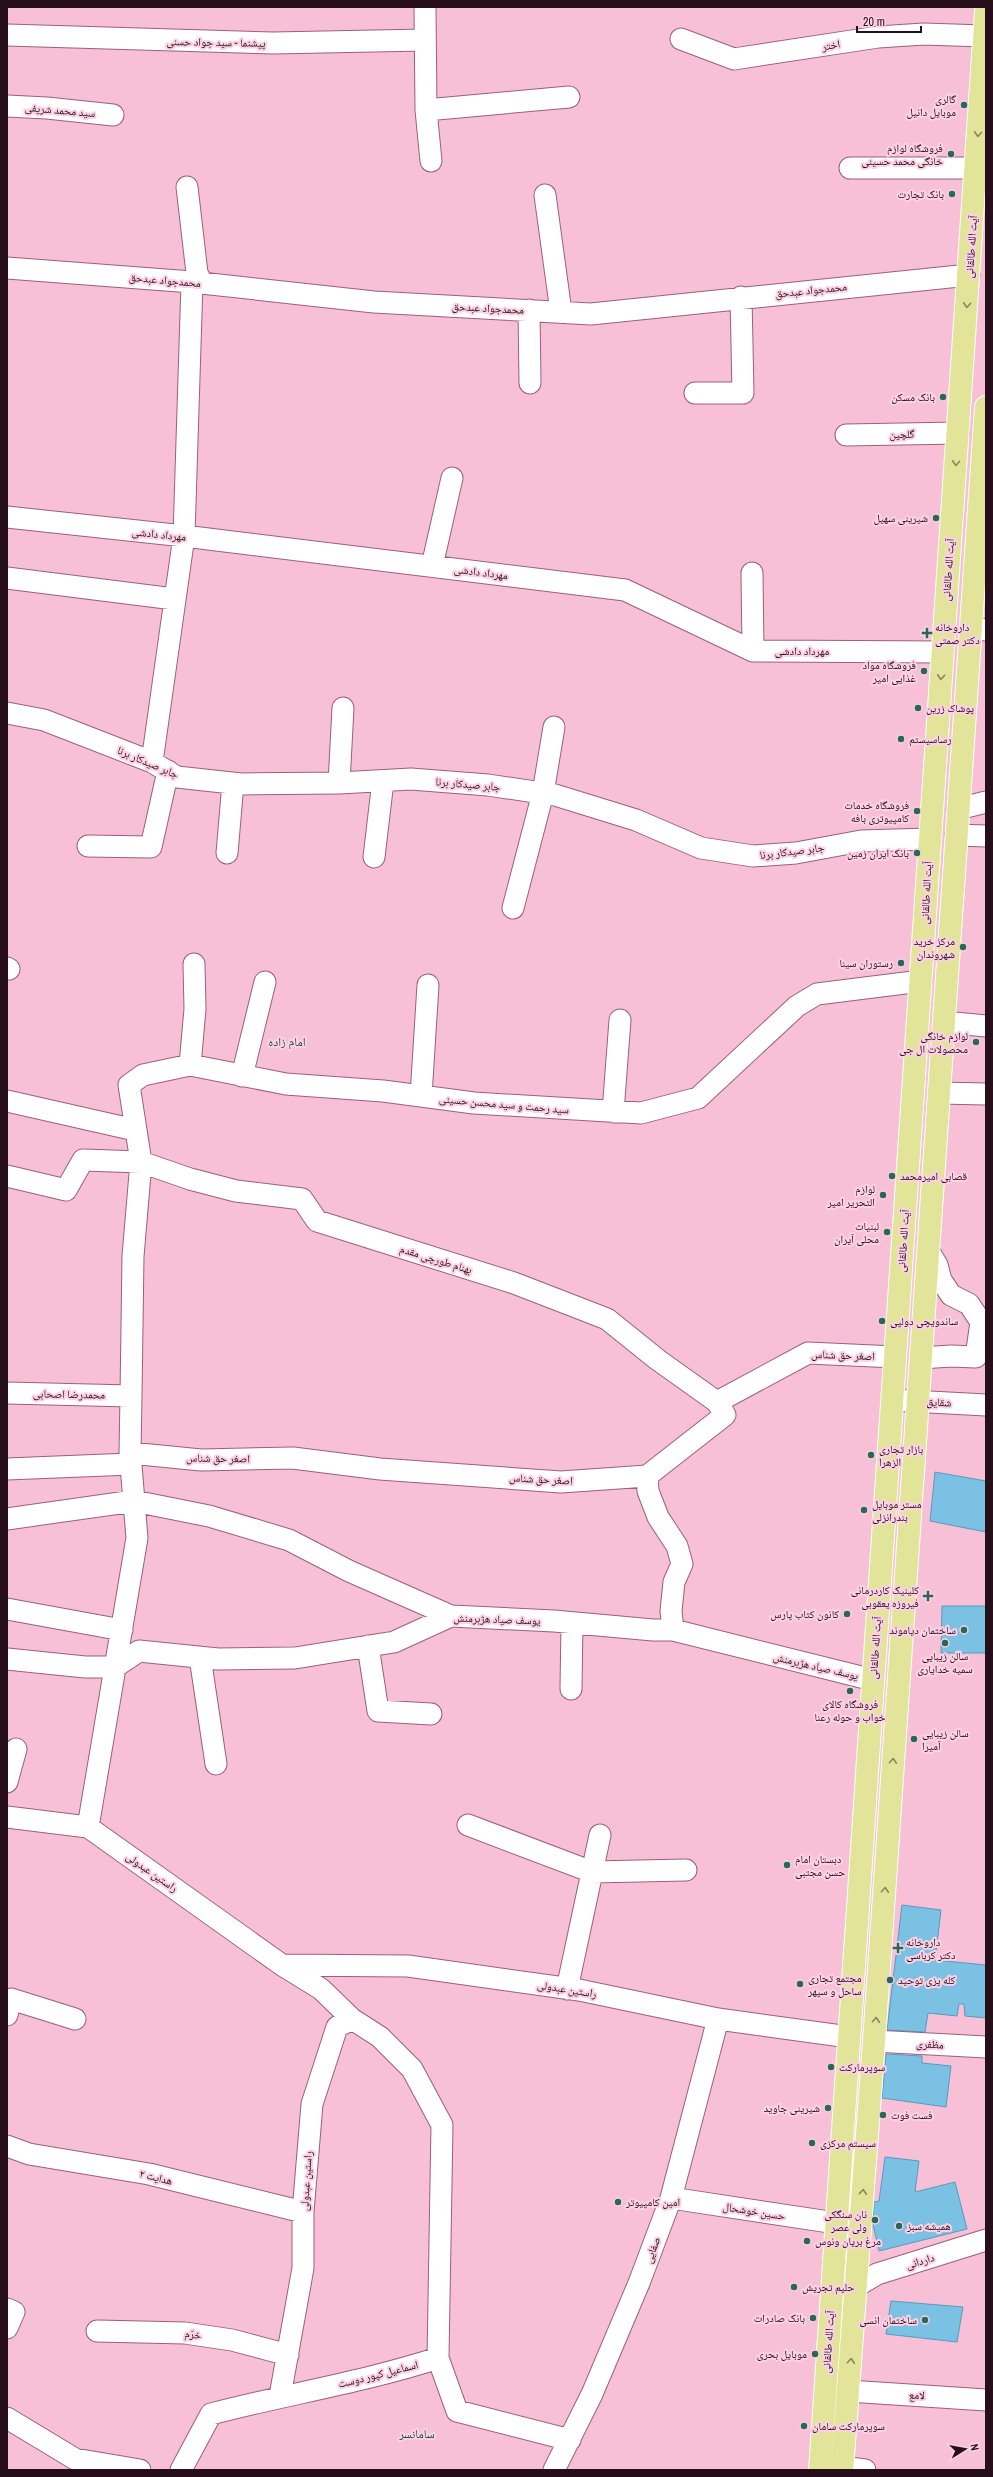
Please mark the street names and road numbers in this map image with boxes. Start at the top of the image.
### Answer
street label: پیشنما - سید جواد حسنی [166,34,266,50]
street label: اختر [820,37,841,54]
street label: سید محمد شریفی [24,100,96,120]
street label: آیت الله طالقانی [962,215,980,279]
street label: محمدجواد عبدحق [129,270,201,290]
street label: محمدجواد عبدحق [774,279,848,301]
street label: محمدجواد عبدحق [452,299,524,317]
street label: گلچین [889,427,915,441]
street label: مهرداد دادشی [131,524,187,544]
street label: آیت الله طالقانی [939,538,957,602]
street label: مهرداد دادشی [453,562,509,582]
street label: مهرداد دادشی [775,644,829,658]
street label: جابر صیدکار برنا [115,743,181,781]
street label: جابر صیدکار برنا [435,774,501,794]
street label: جابر صیدکار برنا [759,840,825,862]
street label: آیت الله طالقانی [917,861,935,925]
street label: سید رحمت و سید محسن حسینی [438,1091,570,1117]
street label: آیت الله طالقانی [894,1209,912,1273]
street label: بهنام طورچی مقدم [398,1241,474,1277]
street label: اصغر حق شناس [811,1347,875,1363]
street label: محمدرضا اصحابی [33,1386,105,1402]
street label: شقایق [926,1394,952,1410]
street label: اصغر حق شناس [186,1450,250,1466]
street label: اصغر حق شناس [509,1470,573,1488]
street label: یوسف صیاد هژبرمنش [453,1610,541,1628]
street label: آیت الله طالقانی [866,1616,884,1680]
street label: یوسف صیاد هژبرمنش [772,1649,861,1683]
street label: راستین عبدولی [123,1849,181,1895]
street label: راستین عبدولی [536,1977,598,2001]
street label: مظفری [916,2036,944,2052]
street label: راستین عبدولی [297,2151,315,2211]
street label: هدایت ۲ [138,2166,174,2188]
street label: حسین خوشحال [722,2199,786,2223]
street label: صفایی [641,2235,663,2265]
street label: داردانی [904,2250,936,2272]
street label: آیت الله طالقانی [819,2310,837,2374]
street label: خرّم [184,2326,202,2342]
street label: اسماعیل کپور دوست [336,2357,420,2391]
street label: لامع [909,2388,926,2402]

